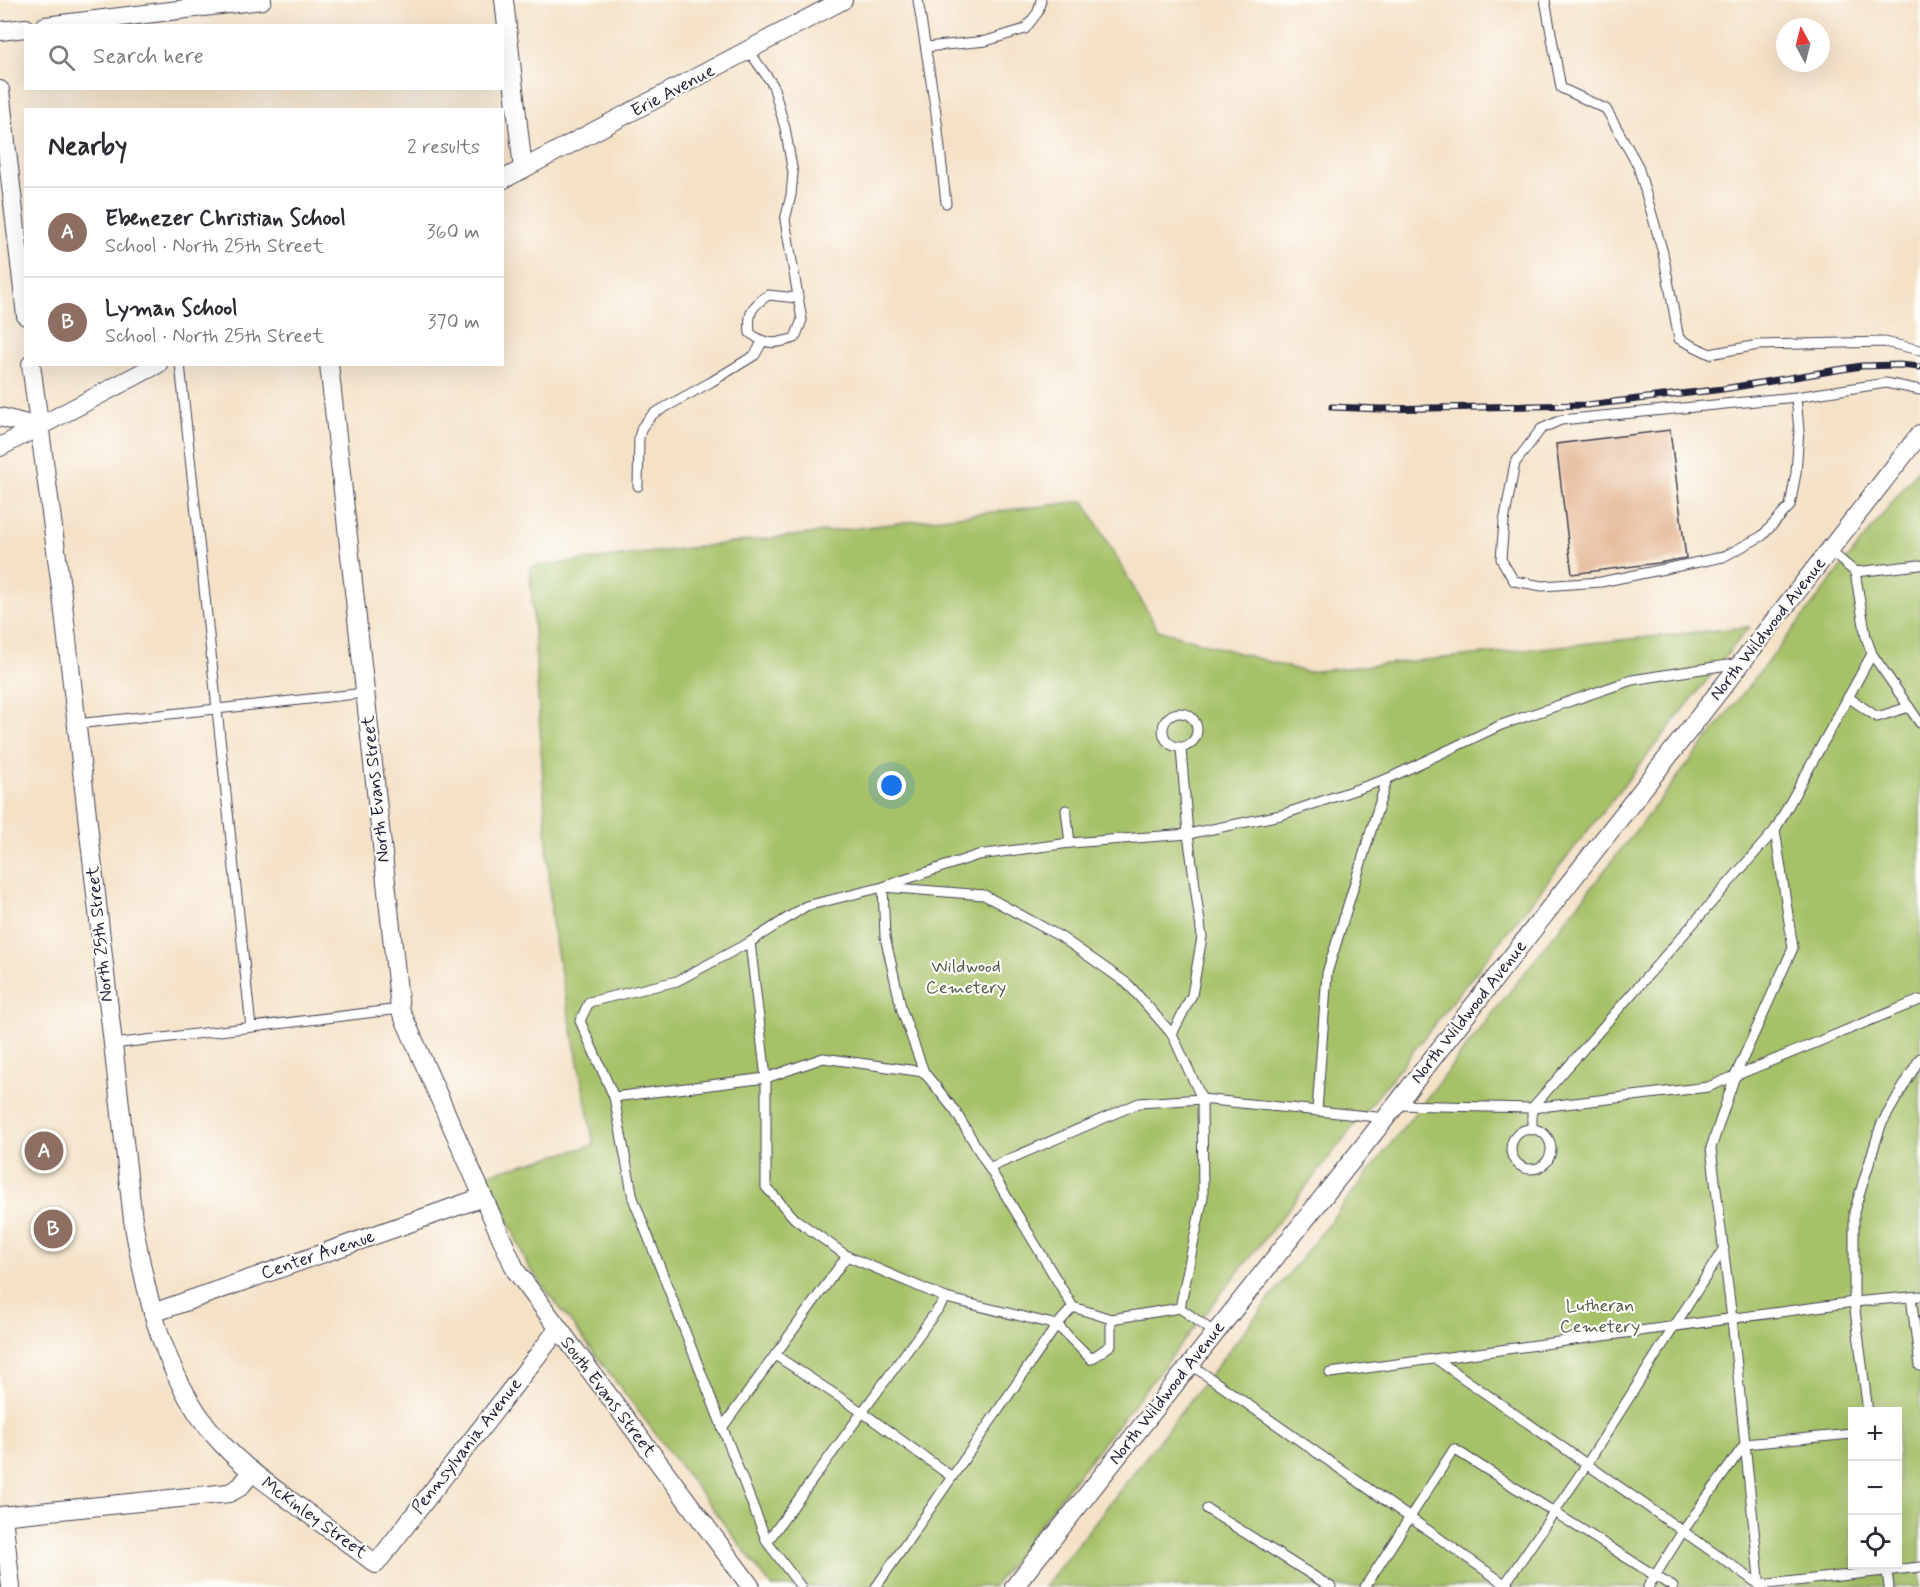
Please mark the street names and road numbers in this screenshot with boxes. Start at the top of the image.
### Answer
street label: Erie Avenue [627,59,719,123]
street label: North Wildwood Avenue [1704,552,1832,706]
street label: North Evans Street [356,714,396,864]
street label: North 25th Street [81,864,119,1003]
street label: North Wildwood Avenue [1405,935,1533,1089]
street label: Center Avenue [258,1224,378,1286]
street label: North Wildwood Avenue [1103,1316,1231,1470]
street label: South Evans Street [555,1332,661,1462]
street label: Pennsylvania Avenue [406,1373,528,1519]
street label: McKinley Street [256,1471,372,1565]

